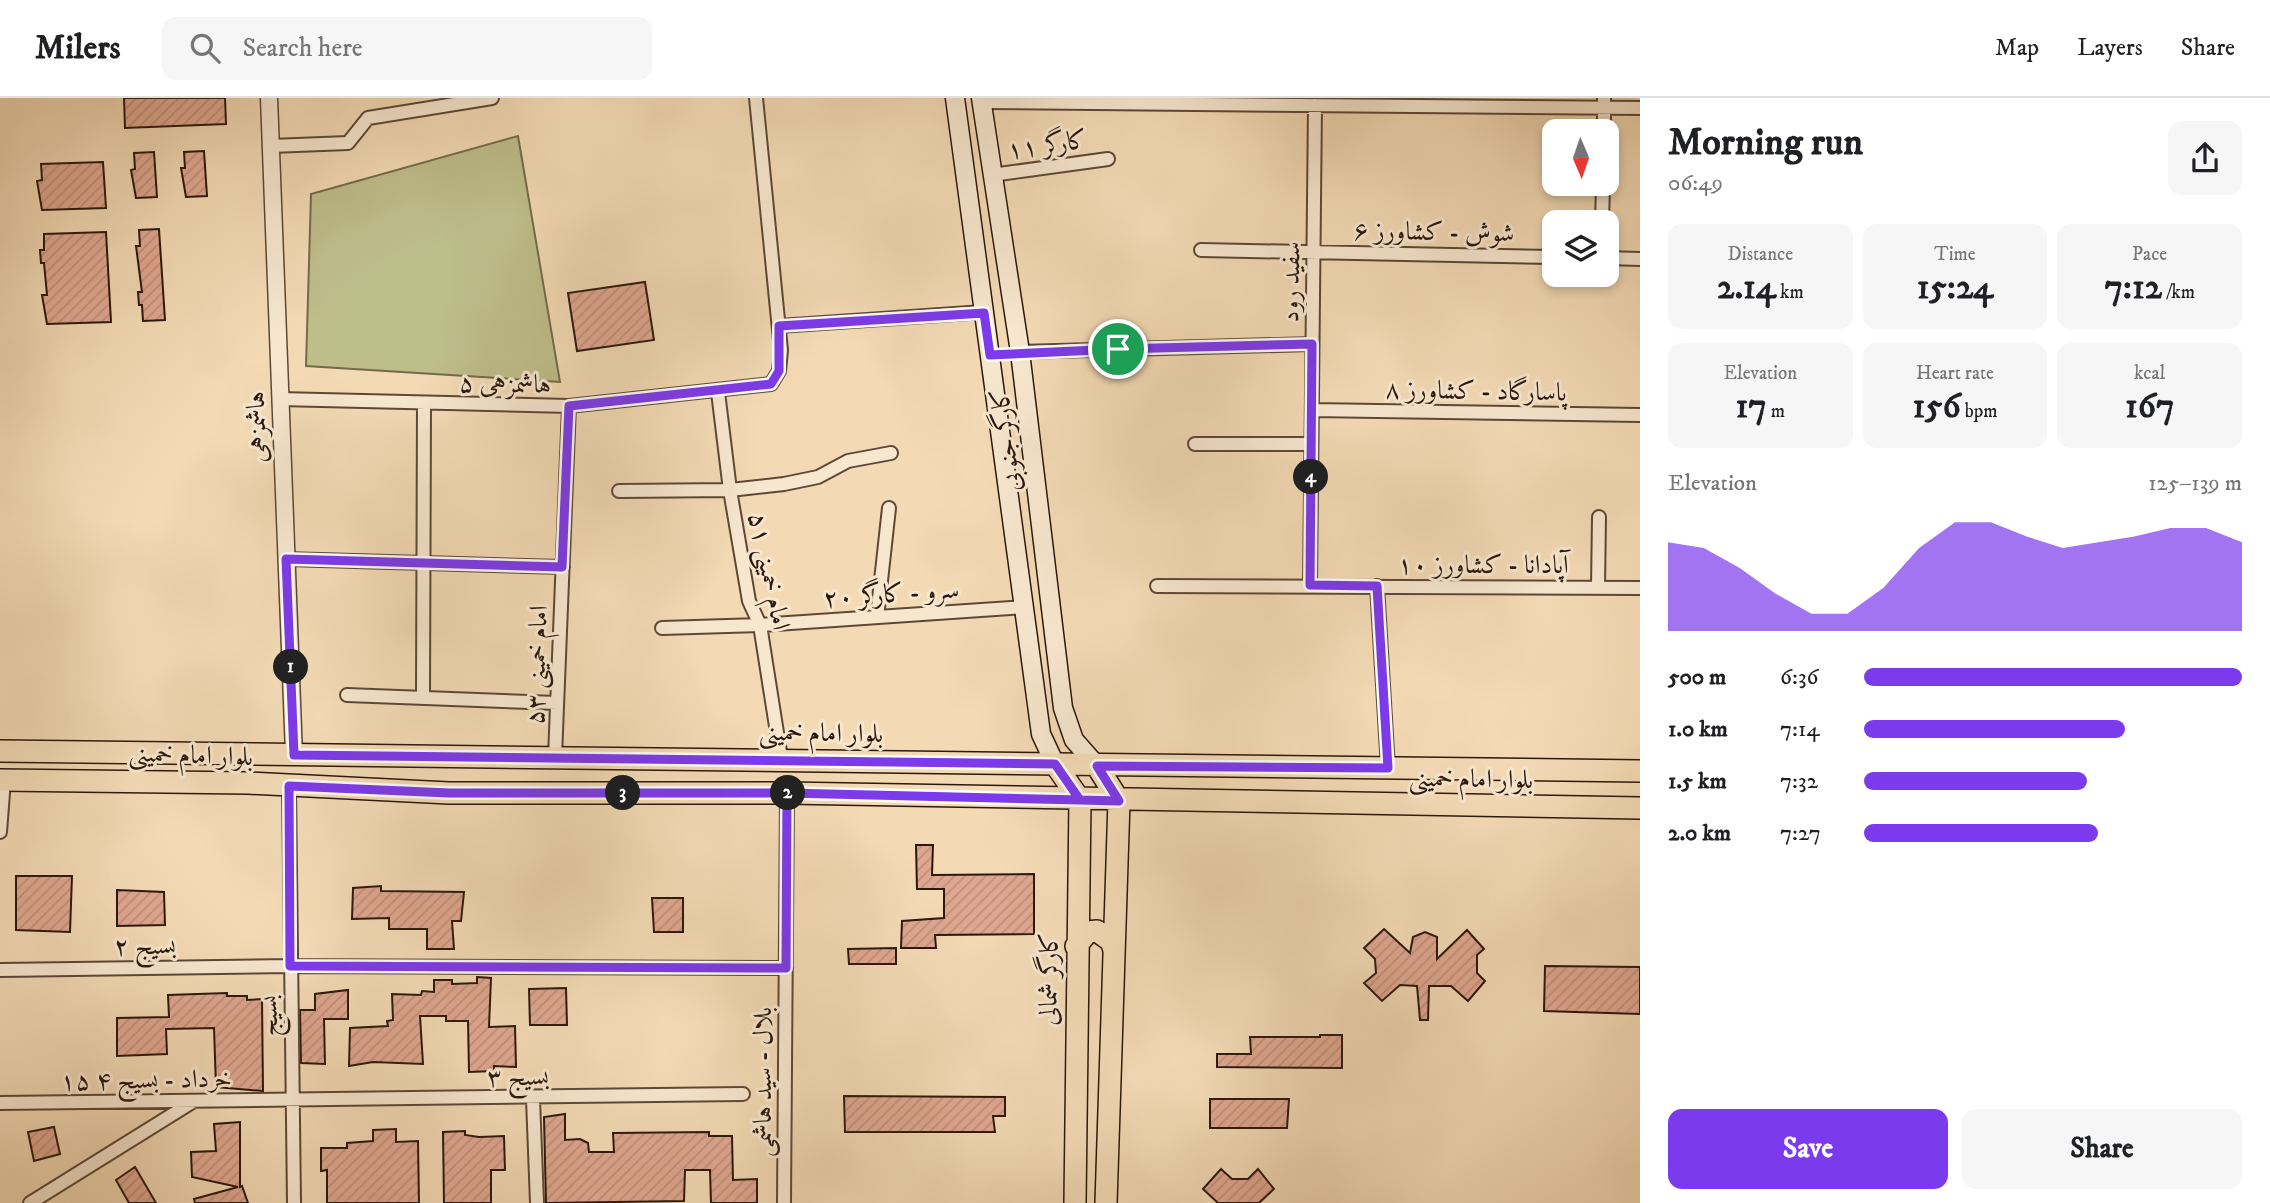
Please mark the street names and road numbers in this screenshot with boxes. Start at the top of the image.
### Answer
street label: کارگر ۱۱ [1005,122,1090,167]
street label: شوش - کشاورز ۶ [1353,215,1515,250]
street label: سفید رود [1274,241,1309,323]
street label: هاشمزهی ۵ [459,367,551,402]
street label: پاسارگاد - کشاورز ۸ [1385,373,1568,411]
street label: کارگر جنوبی [982,386,1030,494]
street label: هاشمزهی [240,391,275,463]
street label: امام خمینی ۵۱ [735,510,797,634]
street label: آپادانا - کشاورز ۱۰ [1397,549,1571,583]
street label: سرو - کارگر ۲۰ [822,571,960,616]
street label: امام خمینی ۵۳ [519,605,561,725]
street label: بلوار امام خمینی [758,716,884,756]
street label: بلوار امام خمینی [128,737,254,779]
street label: بلوار امام خمینی [1408,762,1534,802]
street label: بسیج ۲ [114,929,177,970]
street label: کارگر شمالی [1030,932,1067,1026]
street label: بسیج [253,995,292,1037]
street label: بلال - سید هاشمی [747,1007,780,1157]
street label: بسیج ۳ [487,1060,550,1101]
street label: ۱۵ خرداد - بسیج ۴ [60,1063,232,1104]

